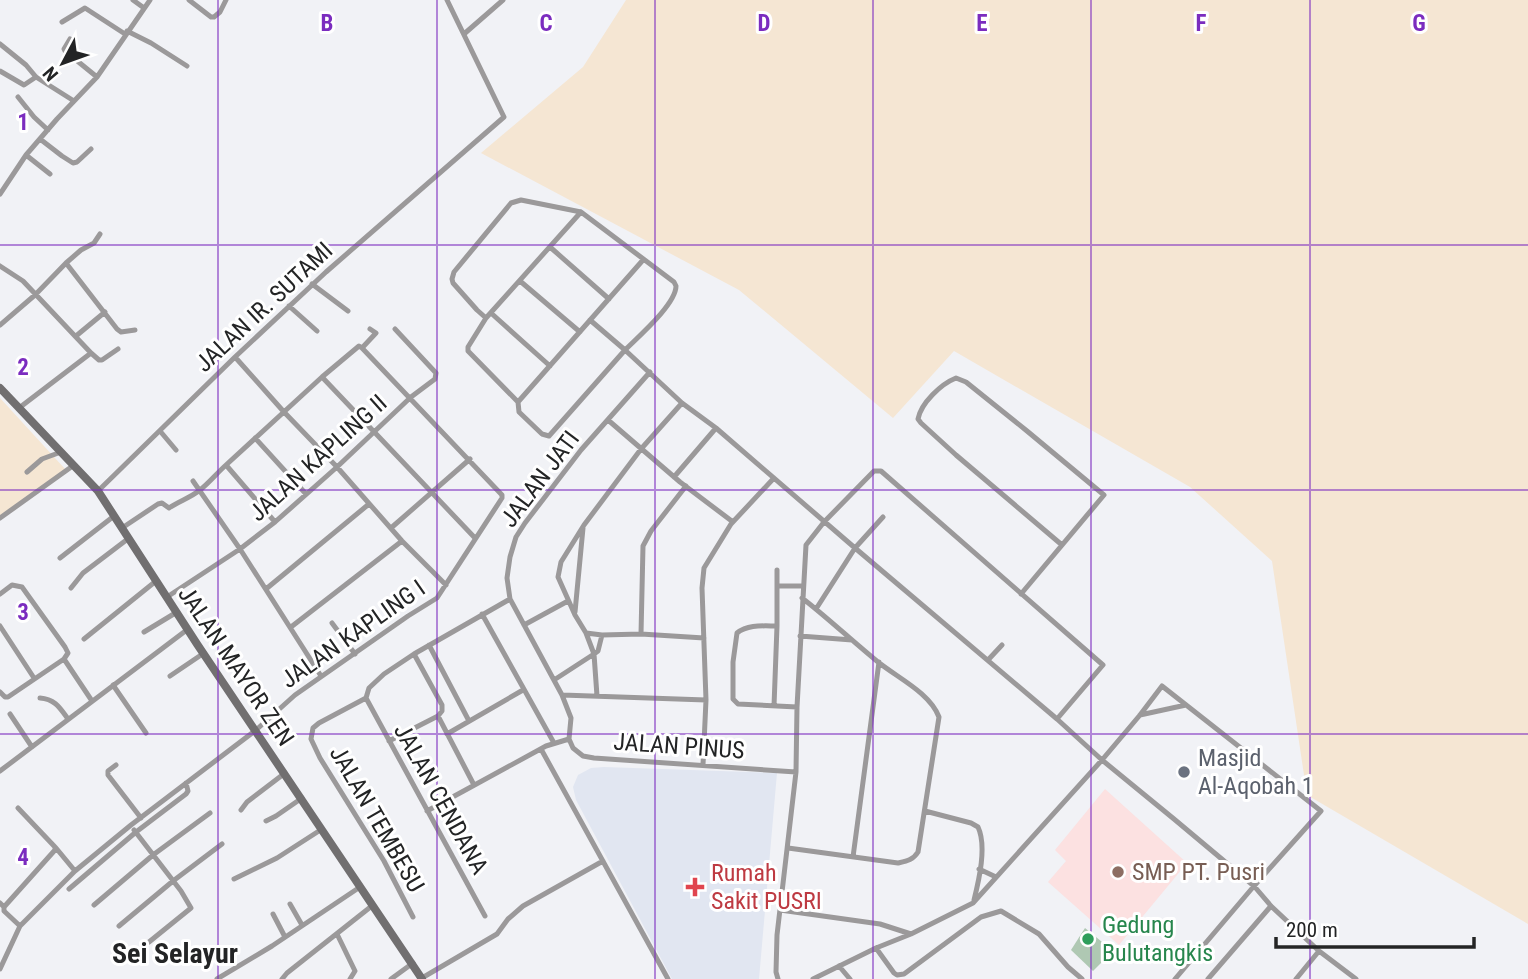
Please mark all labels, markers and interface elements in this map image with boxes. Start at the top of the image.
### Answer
text: B [321,10,333,37]
text: C [539,10,553,37]
text: D [758,10,771,37]
text: E [976,10,988,37]
text: F [1196,10,1207,37]
text: G [1412,10,1426,37]
north arrow [28,28,98,98]
text: N [38,62,63,86]
text: 1 [17,109,29,136]
street label: JALAN IR. SUTAMI [190,236,338,378]
text: 2 [17,354,29,381]
street label: JALAN KAPLING II [244,389,392,527]
street label: JALAN JATI [495,425,585,533]
street label: JALAN KAPLING I [276,574,430,694]
street label: JALAN MAYOR ZEN [172,581,300,751]
text: 3 [17,599,29,626]
street label: JALAN CENDANA [388,719,494,879]
street label: JALAN PINUS [613,727,745,765]
street label: JALAN TEMBESU [324,741,430,897]
place label: Masjid Al-Aqobah 1 [1198,744,1313,800]
marker: Masjid Al-Aqobah 1 [1176,764,1192,780]
text: 4 [17,844,29,871]
place label: SMP PT. Pusri [1132,858,1265,886]
place label: Rumah Sakit PUSRI [711,859,822,915]
marker: SMP PT. Pusri [1110,864,1126,880]
marker: Rumah Sakit PUSRI [685,877,705,897]
scale bar [1276,906,1474,950]
place label: Gedung Bulutangkis [1102,911,1213,967]
text: 200 m [1286,918,1338,942]
marker: Gedung Bulutangkis [1080,931,1096,947]
district label: Sei Selayur [112,937,238,970]

